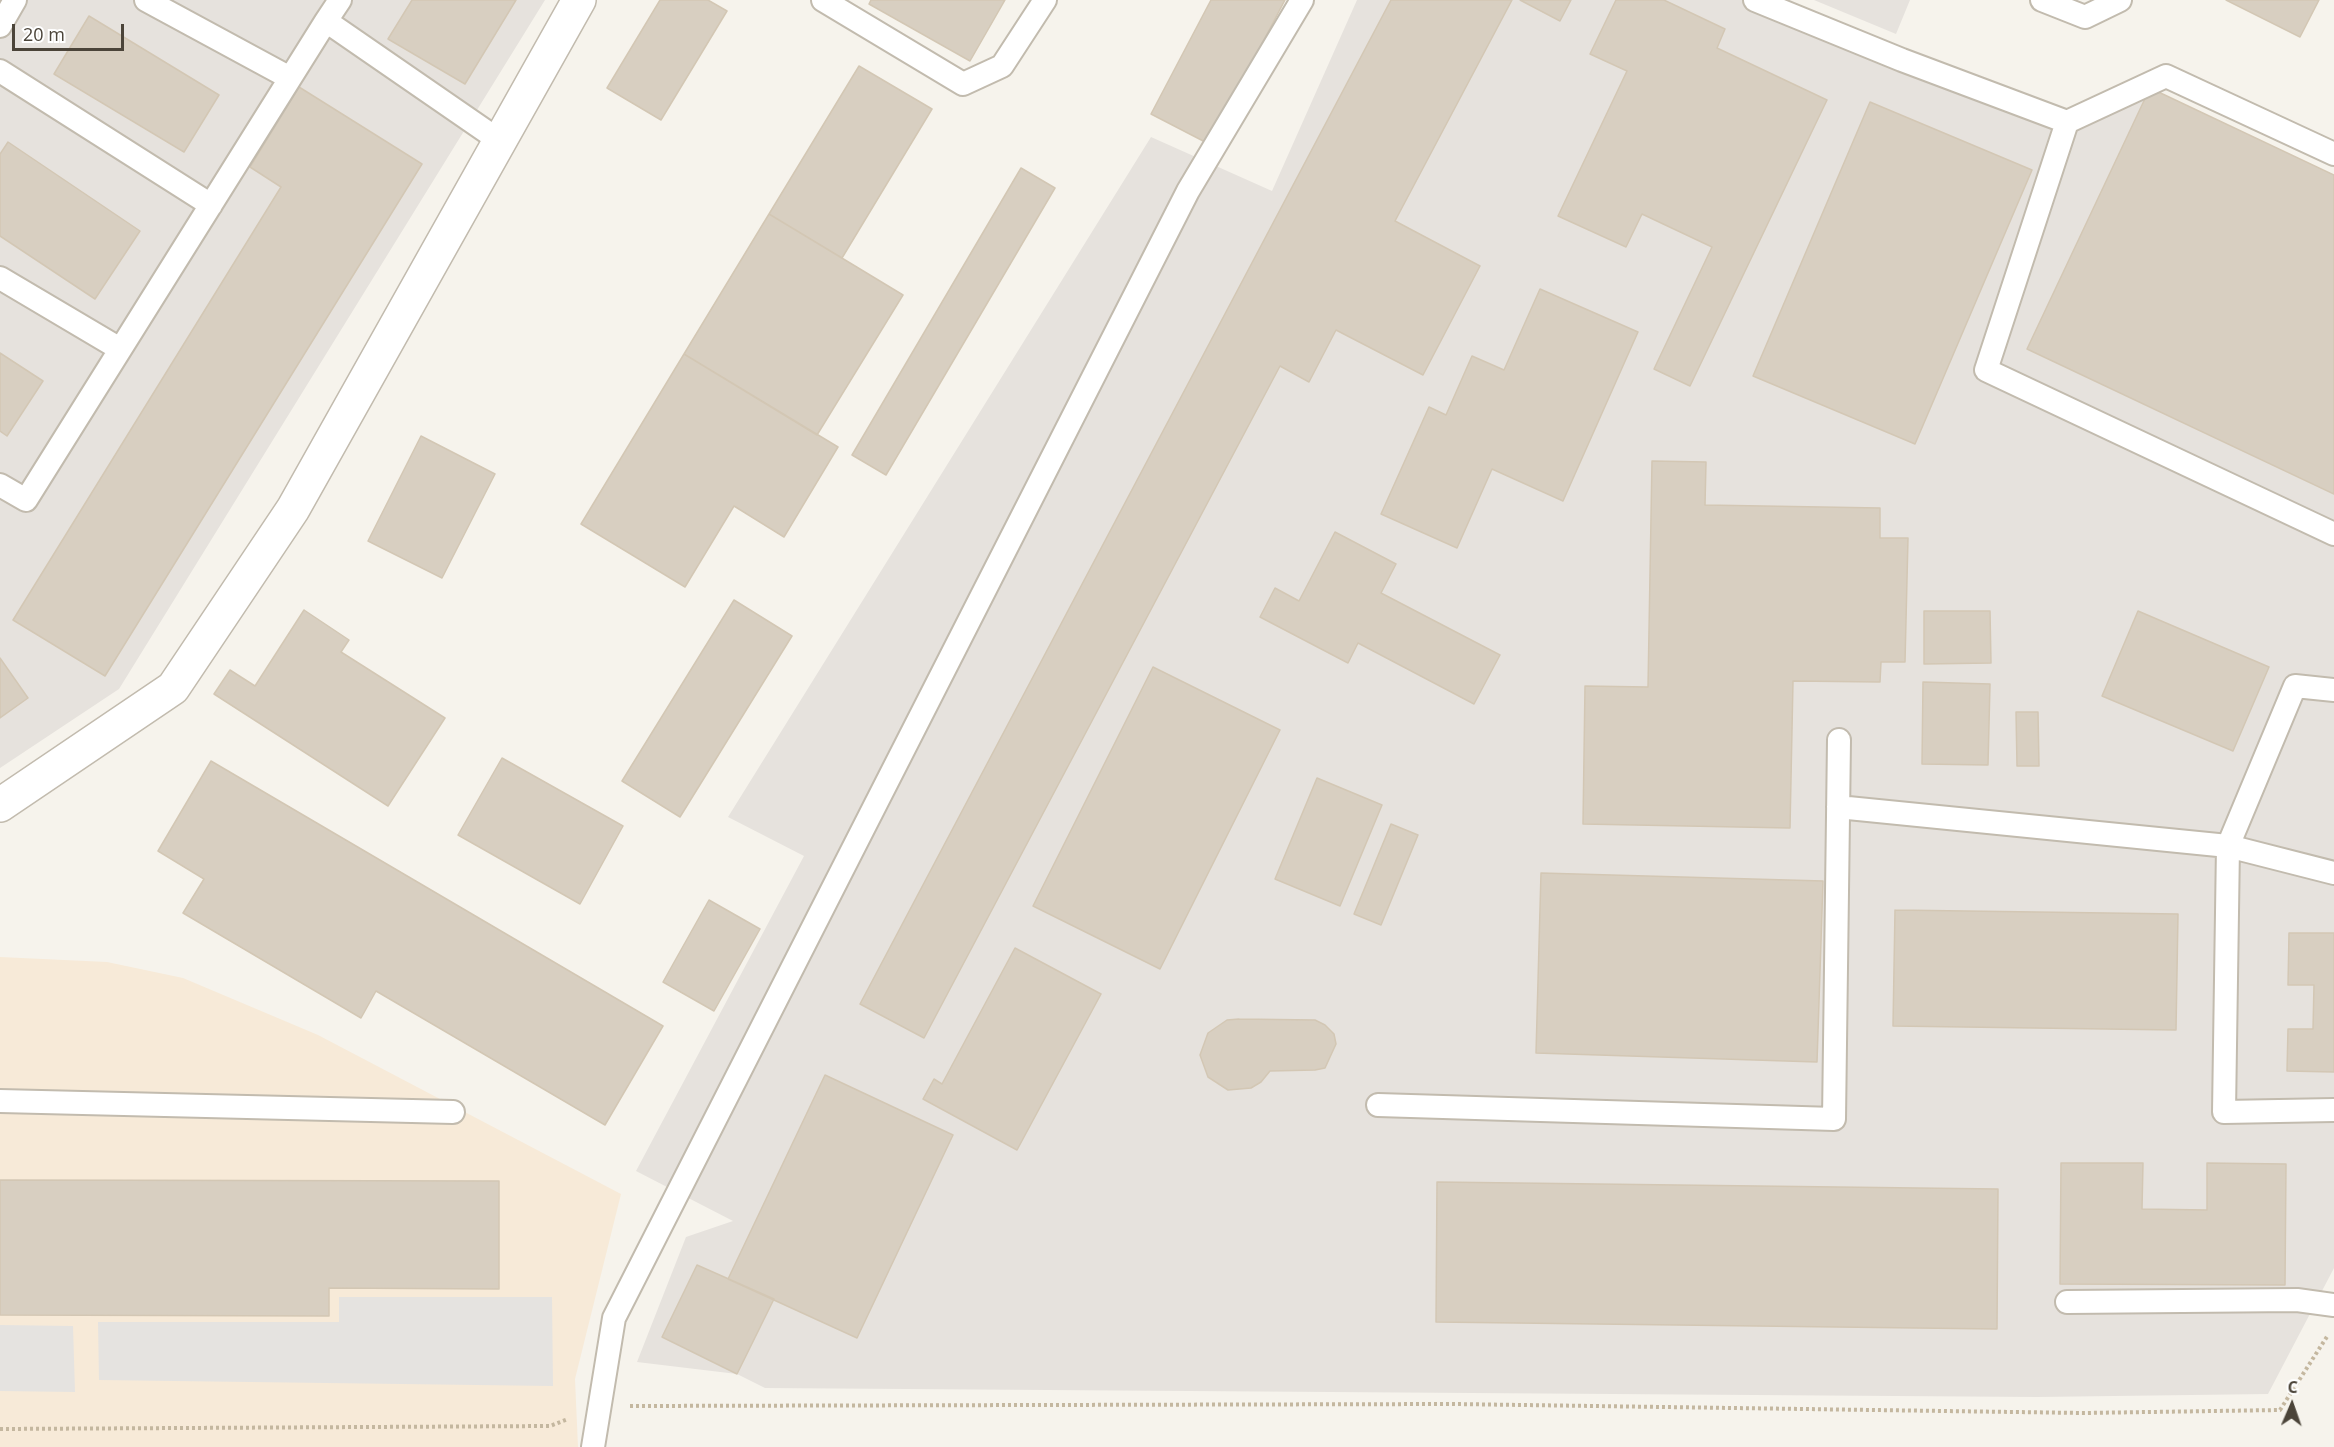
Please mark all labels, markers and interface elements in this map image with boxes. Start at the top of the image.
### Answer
scale bar [15,12,128,50]
text: 20 m [23,22,65,46]
north arrow [2262,1375,2322,1435]
text: С [2287,1376,2298,1398]

